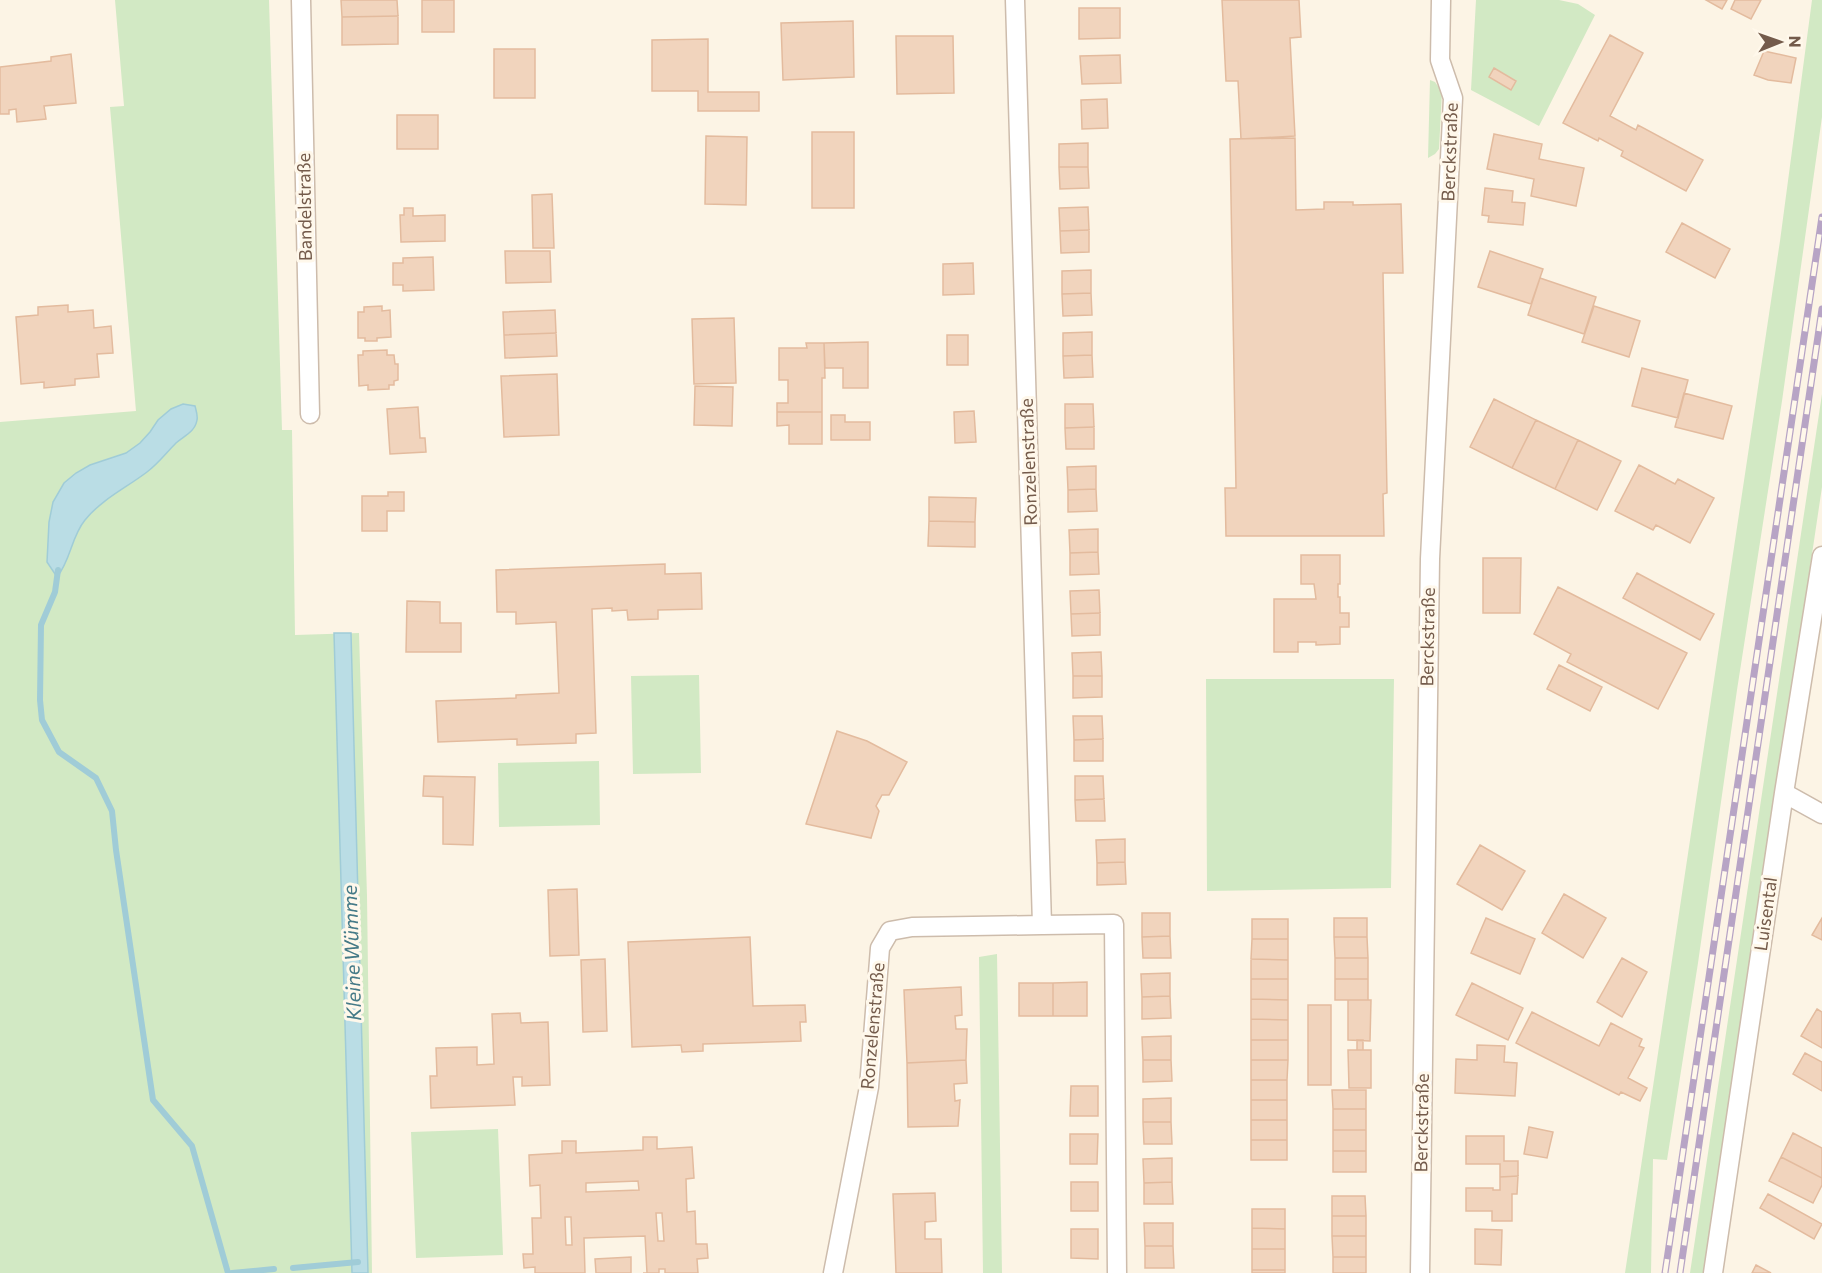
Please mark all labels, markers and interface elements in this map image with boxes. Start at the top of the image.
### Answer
north arrow [1750,12,1810,72]
text: N [1786,36,1805,48]
street label: Berckstraße [1436,102,1462,202]
street label: Bandelstraße [292,153,316,261]
street label: Ronzelenstraße [1015,398,1041,526]
street label: Berckstraße [1415,587,1439,687]
street label: Luisental [1749,876,1781,952]
water label: Kleine Wümme [337,884,365,1021]
street label: Ronzelenstraße [855,961,889,1090]
street label: Berckstraße [1409,1073,1433,1173]

